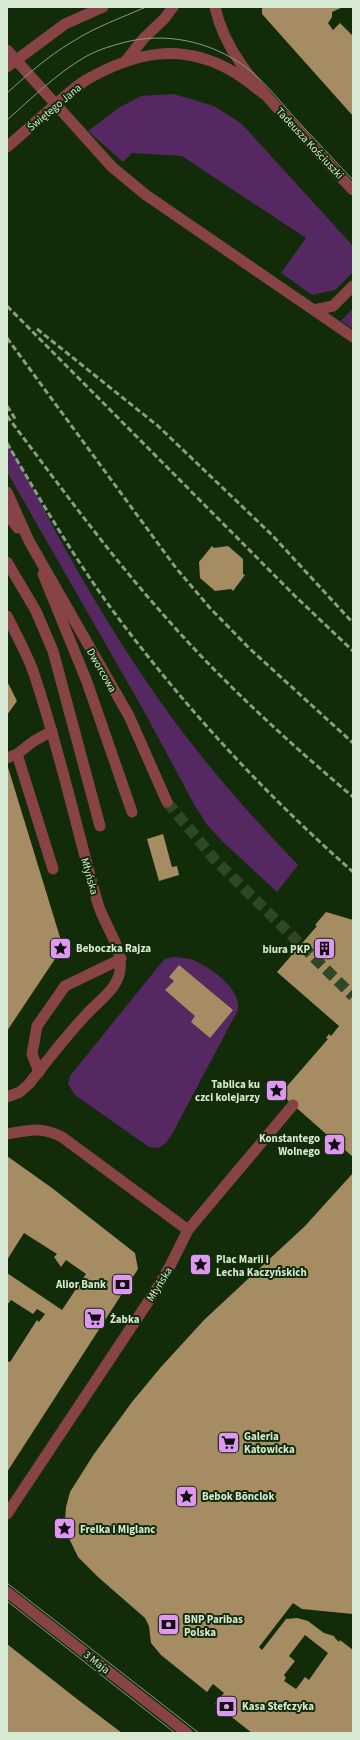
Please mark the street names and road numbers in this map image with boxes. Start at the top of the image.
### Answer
street label: Świętego Jana [24,80,85,135]
street label: Tadeusza Kościuszki [272,104,347,182]
street label: Dworcowa [83,646,120,695]
street label: Młyńska [77,856,102,896]
street label: Młyńska [143,1264,176,1304]
street label: 3 Maja [80,1647,113,1677]

